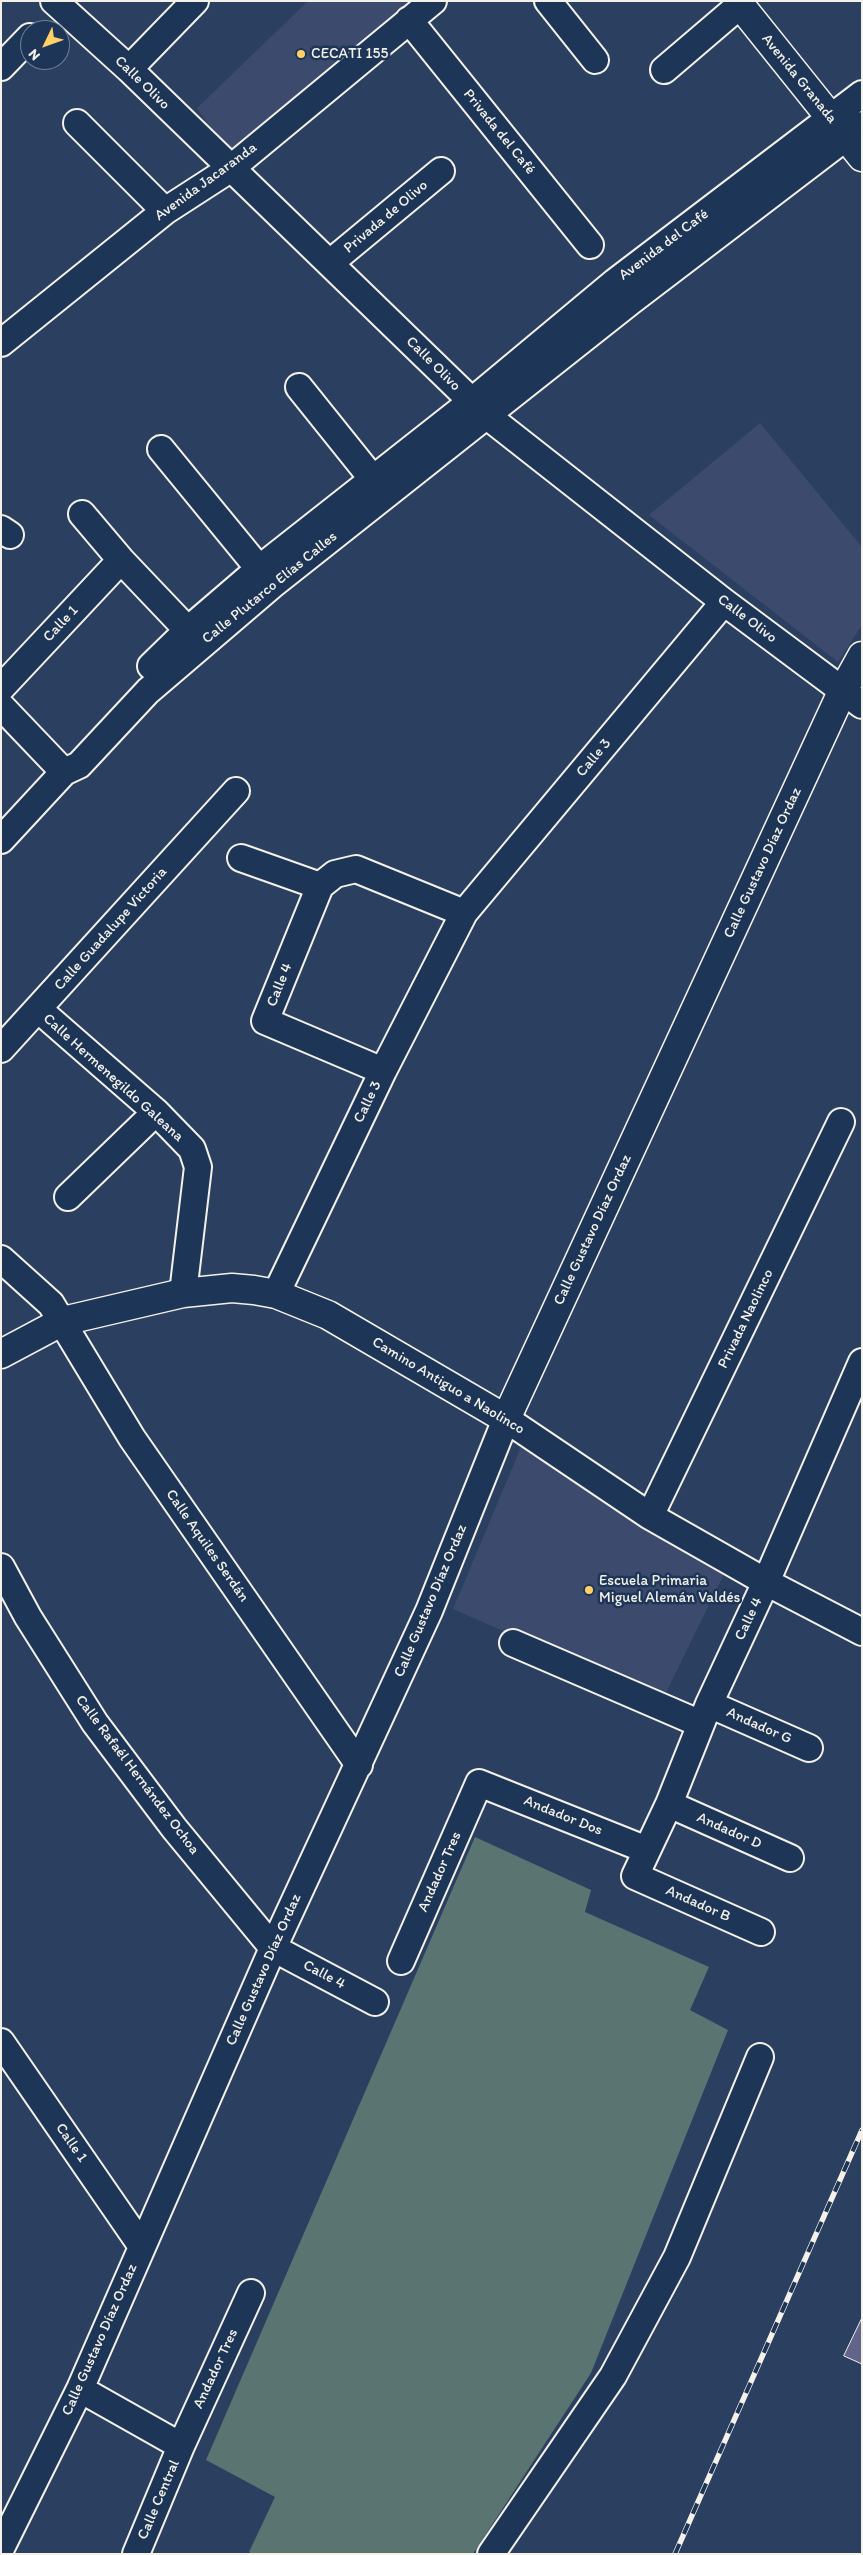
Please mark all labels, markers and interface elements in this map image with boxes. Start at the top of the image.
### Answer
north arrow [20,20,70,70]
street label: Avenida Granada [757,31,841,127]
place label: CECATI 155 [311,45,388,63]
text: N [25,46,44,64]
marker: CECATI 155 [295,48,307,60]
street label: Calle Olivo [111,52,173,114]
street label: Privada del Café [459,86,539,178]
street label: Avenida Jacaranda [151,139,261,225]
street label: Privada de Olivo [340,177,432,257]
street label: Avenida del Café [616,205,712,285]
street label: Calle Olivo [402,333,464,395]
street label: Calle Plutarco Elías Calles [199,528,341,648]
street label: Calle Olivo [714,591,780,647]
street label: Calle 1 [40,602,82,646]
street label: Calle 3 [573,735,615,781]
street label: Calle Gustavo Díaz Ordaz [720,785,806,941]
street label: Calle Guadalupe Victoria [51,864,171,994]
street label: Calle 4 [263,961,297,1009]
street label: Calle Hermenegildo Galeana [39,1010,187,1146]
street label: Calle 3 [350,1078,386,1126]
street label: Calle Gustavo Díaz Ordaz [550,1152,636,1308]
street label: Privada Naolinco [714,1266,778,1372]
street label: Camino Antiguo a Naolinco [368,1333,528,1439]
street label: Calle Aquiles Serdán [161,1486,253,1606]
street label: Calle Gustavo Díaz Ordaz [391,1522,471,1680]
place label: Escuela Primaria Miguel Alemán Valdés [599,1572,740,1607]
marker: Escuela Primaria Miguel Alemán Valdés [583,1584,595,1596]
street label: Calle 4 [731,1595,767,1643]
street label: Calle Rafaél Hernández Ochoa [71,1692,203,1858]
street label: Andador G [724,1704,794,1748]
street label: Andador Dos [521,1792,605,1840]
street label: Andador D [694,1809,764,1853]
street label: Andador Tres [414,1829,466,1915]
street label: Andador B [663,1882,733,1926]
street label: Calle Gustavo Díaz Ordaz [222,1891,306,2049]
street label: Calle 4 [300,1956,348,1994]
street label: Calle 1 [51,2120,91,2166]
street label: Calle Gustavo Díaz Ordaz [58,2261,142,2419]
street label: Andador Tres [190,2326,242,2412]
street label: Calle Central [134,2457,184,2543]

